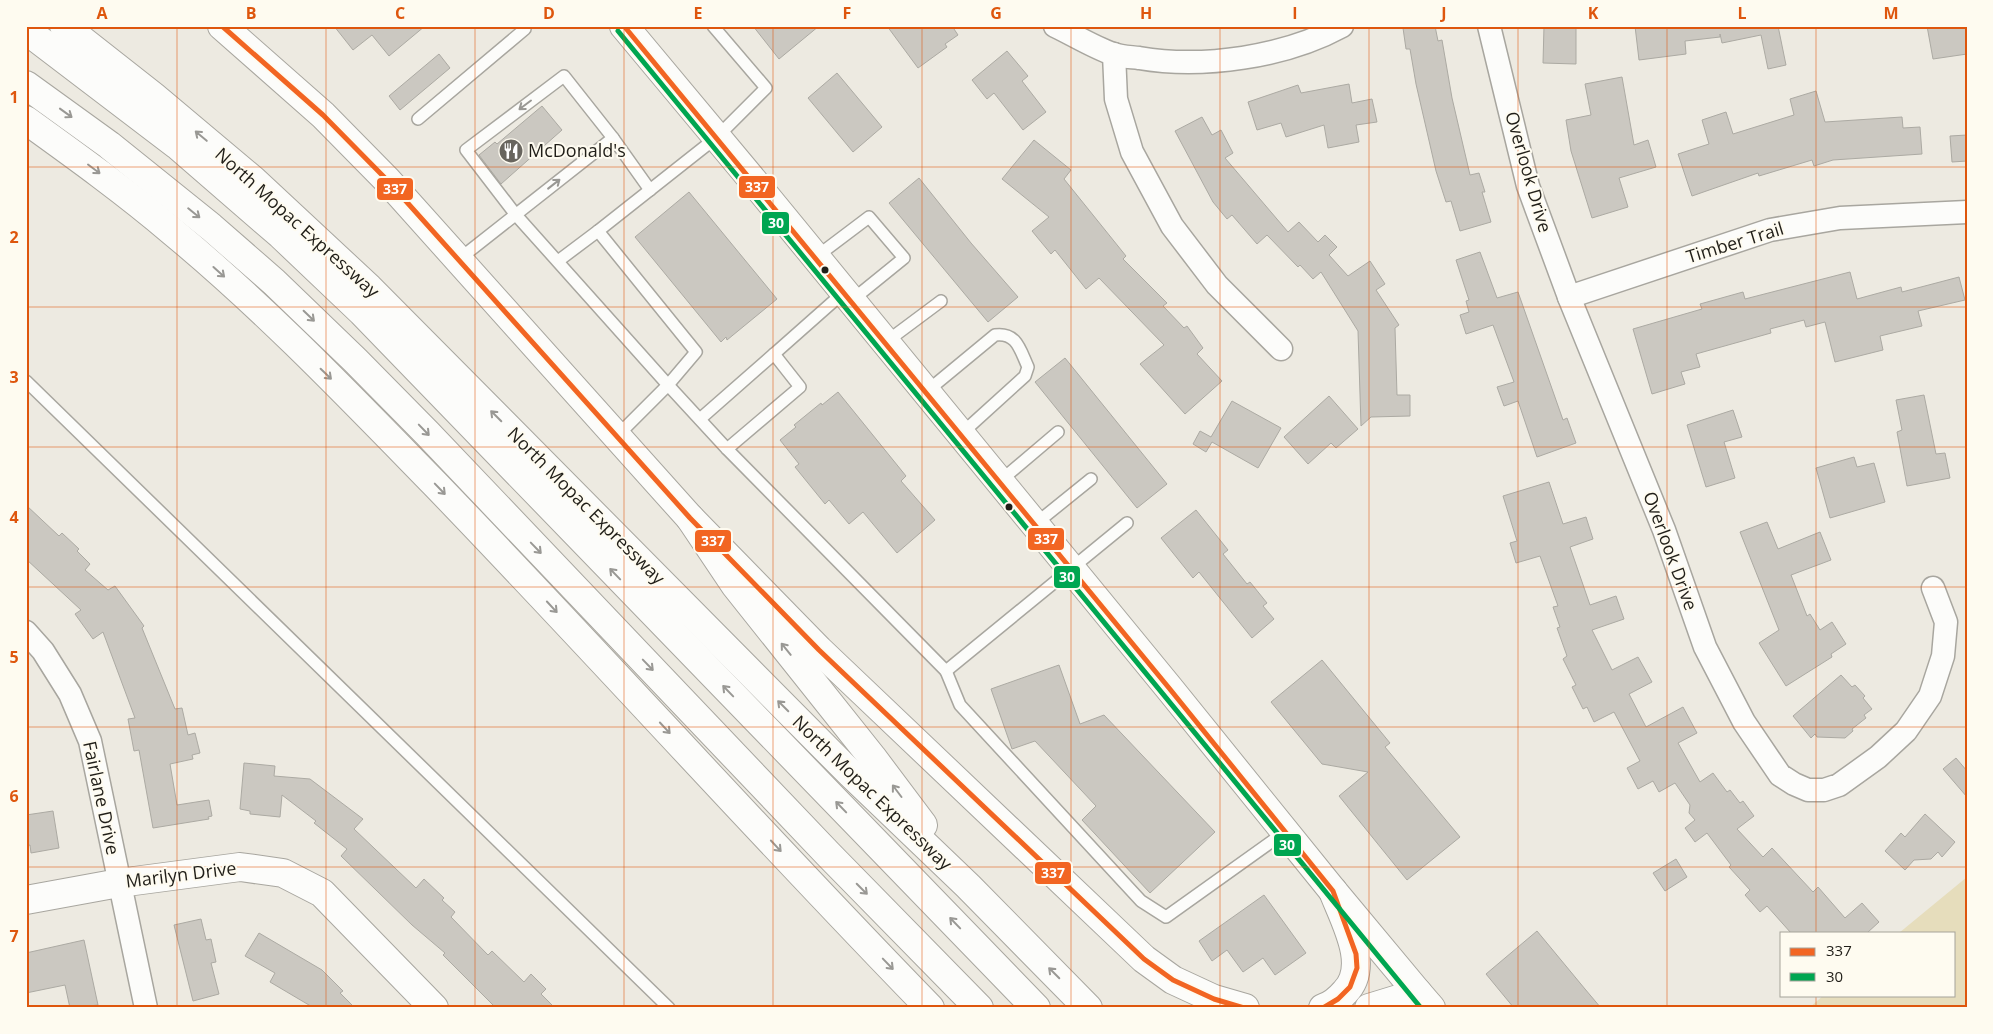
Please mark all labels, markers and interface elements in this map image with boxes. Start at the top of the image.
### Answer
text: A [96,2,108,24]
text: B [246,2,256,24]
text: C [395,2,405,24]
text: D [543,2,555,24]
text: E [694,2,703,24]
text: F [843,2,851,24]
text: G [990,2,1002,24]
text: H [1140,2,1152,24]
text: I [1292,2,1298,24]
text: J [1439,2,1447,24]
text: K [1588,2,1599,24]
text: L [1737,2,1747,24]
text: M [1883,2,1899,24]
text: 1 [9,86,19,108]
one-way arrow [518,100,532,110]
one-way arrow [59,108,72,119]
street label: Overlook Drive [1500,108,1558,235]
one-way arrow [194,130,207,141]
restaurant icon: McDonald's [498,138,524,164]
place label: McDonald's [528,138,626,162]
street label: North Mopac Expressway [210,142,386,303]
one-way arrow [87,164,101,174]
line badge: 337 [738,175,776,199]
line badge: 337 [376,177,414,201]
text: 337 [745,177,769,196]
text: 337 [383,179,407,198]
one-way arrow [547,179,560,190]
one-way arrow [187,208,200,219]
line badge: 30 [761,211,790,235]
text: 30 [768,213,784,232]
street label: Timber Trail [1683,216,1786,268]
text: 2 [9,226,19,248]
unlabelled marker [820,265,830,275]
one-way arrow [213,267,226,278]
one-way arrow [303,310,315,322]
text: 3 [9,366,19,388]
one-way arrow [319,368,332,380]
one-way arrow [490,410,502,422]
street label: North Mopac Expressway [503,421,671,590]
one-way arrow [418,424,431,436]
one-way arrow [434,483,446,496]
street label: Overlook Drive [1638,488,1704,613]
unlabelled marker [1004,502,1014,512]
text: 4 [9,506,19,528]
line badge: 337 [1027,527,1065,551]
line badge: 337 [694,529,732,553]
text: 337 [1034,529,1058,548]
text: 337 [701,531,725,550]
one-way arrow [530,541,542,554]
line badge: 30 [1053,565,1081,589]
text: 30 [1059,567,1075,586]
one-way arrow [609,568,621,581]
one-way arrow [546,601,558,614]
one-way arrow [781,643,792,656]
text: 5 [9,646,19,668]
one-way arrow [642,659,654,672]
one-way arrow [722,684,734,697]
one-way arrow [777,699,789,712]
street label: North Mopac Expressway [788,710,958,876]
one-way arrow [659,721,671,734]
street label: Fairlane Drive [78,739,126,857]
text: 6 [9,785,19,807]
one-way arrow [892,785,903,798]
one-way arrow [835,801,848,813]
line badge: 30 [1273,833,1302,857]
text: 30 [1279,835,1295,854]
one-way arrow [770,840,782,852]
street label: Marilyn Drive [124,855,238,893]
line badge: 337 [1034,861,1072,885]
text: 337 [1041,863,1065,882]
one-way arrow [856,883,868,895]
one-way arrow [949,917,961,929]
text: 7 [9,925,19,947]
legend [1780,932,1956,996]
text: 337 [1826,940,1852,960]
one-way arrow [882,958,894,970]
text: 30 [1826,966,1843,986]
one-way arrow [1048,967,1060,979]

